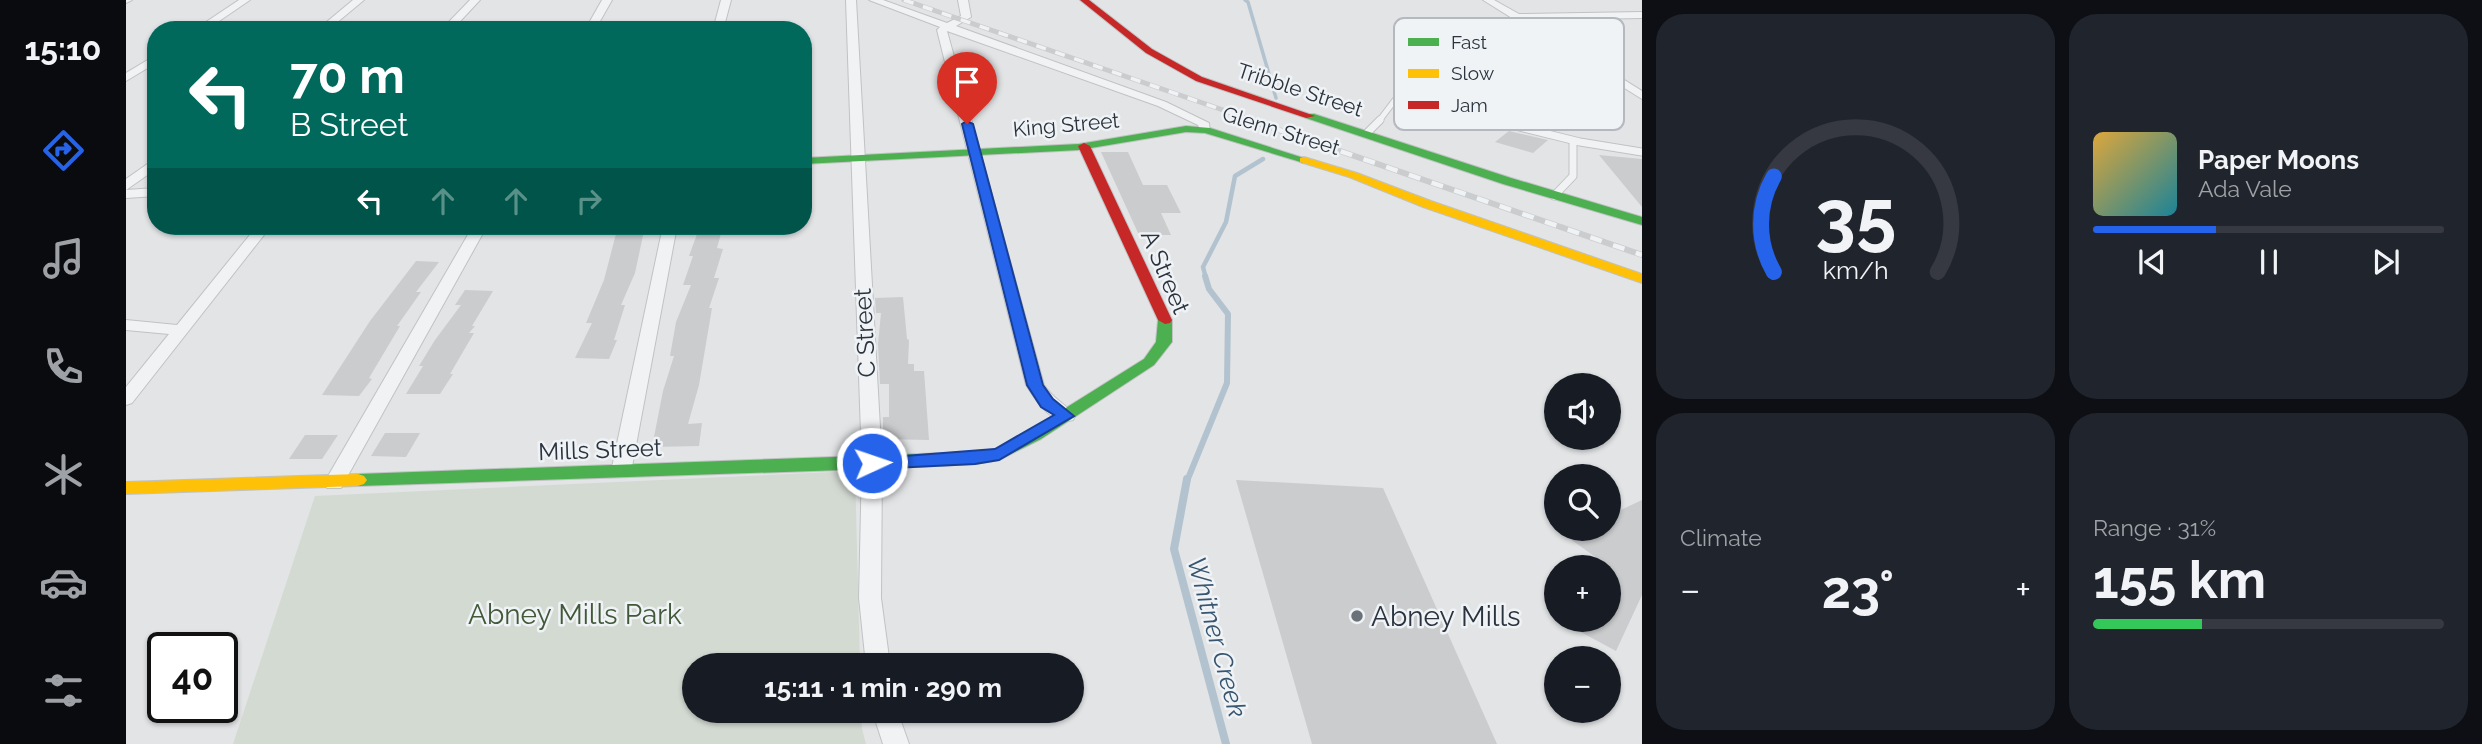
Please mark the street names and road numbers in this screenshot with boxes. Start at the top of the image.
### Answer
street label: Tribble Street [1234,57,1366,122]
street label: Glenn Street [1220,101,1343,160]
street label: King Street [1012,107,1120,142]
street label: A Street [1135,226,1196,318]
street label: C Street [848,288,881,378]
street label: Mills Street [538,433,662,466]

